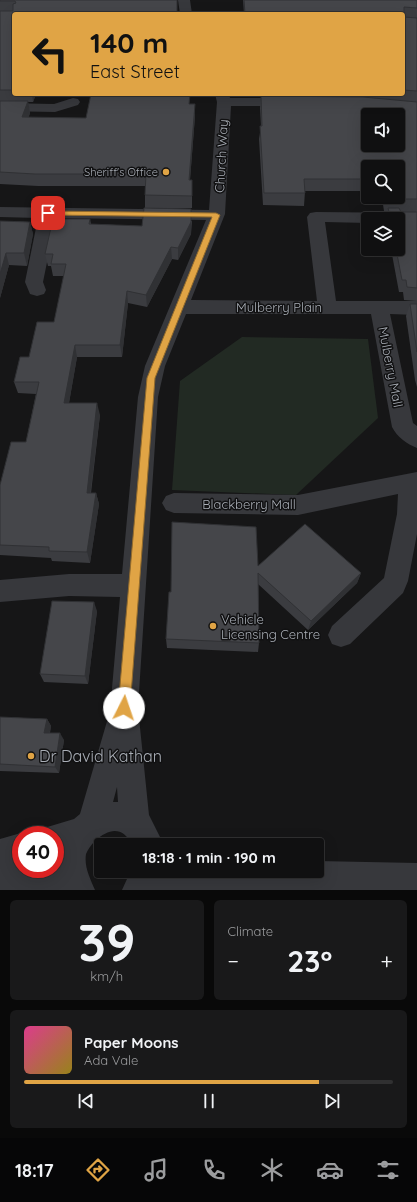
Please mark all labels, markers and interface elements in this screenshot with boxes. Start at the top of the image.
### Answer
text: 140 m [90,25,168,60]
icon: left [24,28,76,80]
text: East Street [90,60,180,83]
map controls [361,108,405,256]
button: sound [361,108,405,152]
street label: Church Way [211,119,231,193]
button: search [361,160,405,204]
place label: Sheriff's Office [84,165,158,179]
marker: Sheriff's Office [161,167,171,177]
pin [31,196,65,230]
icon: arrive [37,202,59,224]
button: layers [361,212,405,256]
street label: Mulberry Plain [236,299,322,315]
street label: Mulberry Mall [375,325,407,409]
street label: Blackberry Mall [202,496,296,512]
place label: Vehicle Licensing Centre [221,611,320,642]
marker: Vehicle Licensing Centre [208,621,218,631]
position arrow [103,687,145,729]
place label: Dr David Kathan [39,746,162,766]
marker: Dr David Kathan [26,751,36,761]
speed limit sign: 40 [12,826,64,878]
text: 18:18 · 1 min · 190 m [142,848,276,867]
text: 39 [78,909,135,974]
text: Climate [228,923,273,939]
text: 23° [287,942,332,980]
text: − [228,947,239,975]
text: + [381,947,393,975]
text: km/h [90,968,123,984]
text: Paper Moons [84,1033,179,1052]
text: Ada Vale [84,1052,138,1068]
icon: previous [75,1090,97,1112]
icon: pause [198,1090,220,1112]
icon: next [321,1090,343,1112]
icon: directions [84,1156,112,1184]
icon: music [142,1156,170,1184]
icon: phone [200,1156,228,1184]
icon: climate [258,1156,286,1184]
icon: car [316,1156,344,1184]
icon: filters [374,1156,402,1184]
text: 18:17 [15,1159,54,1182]

